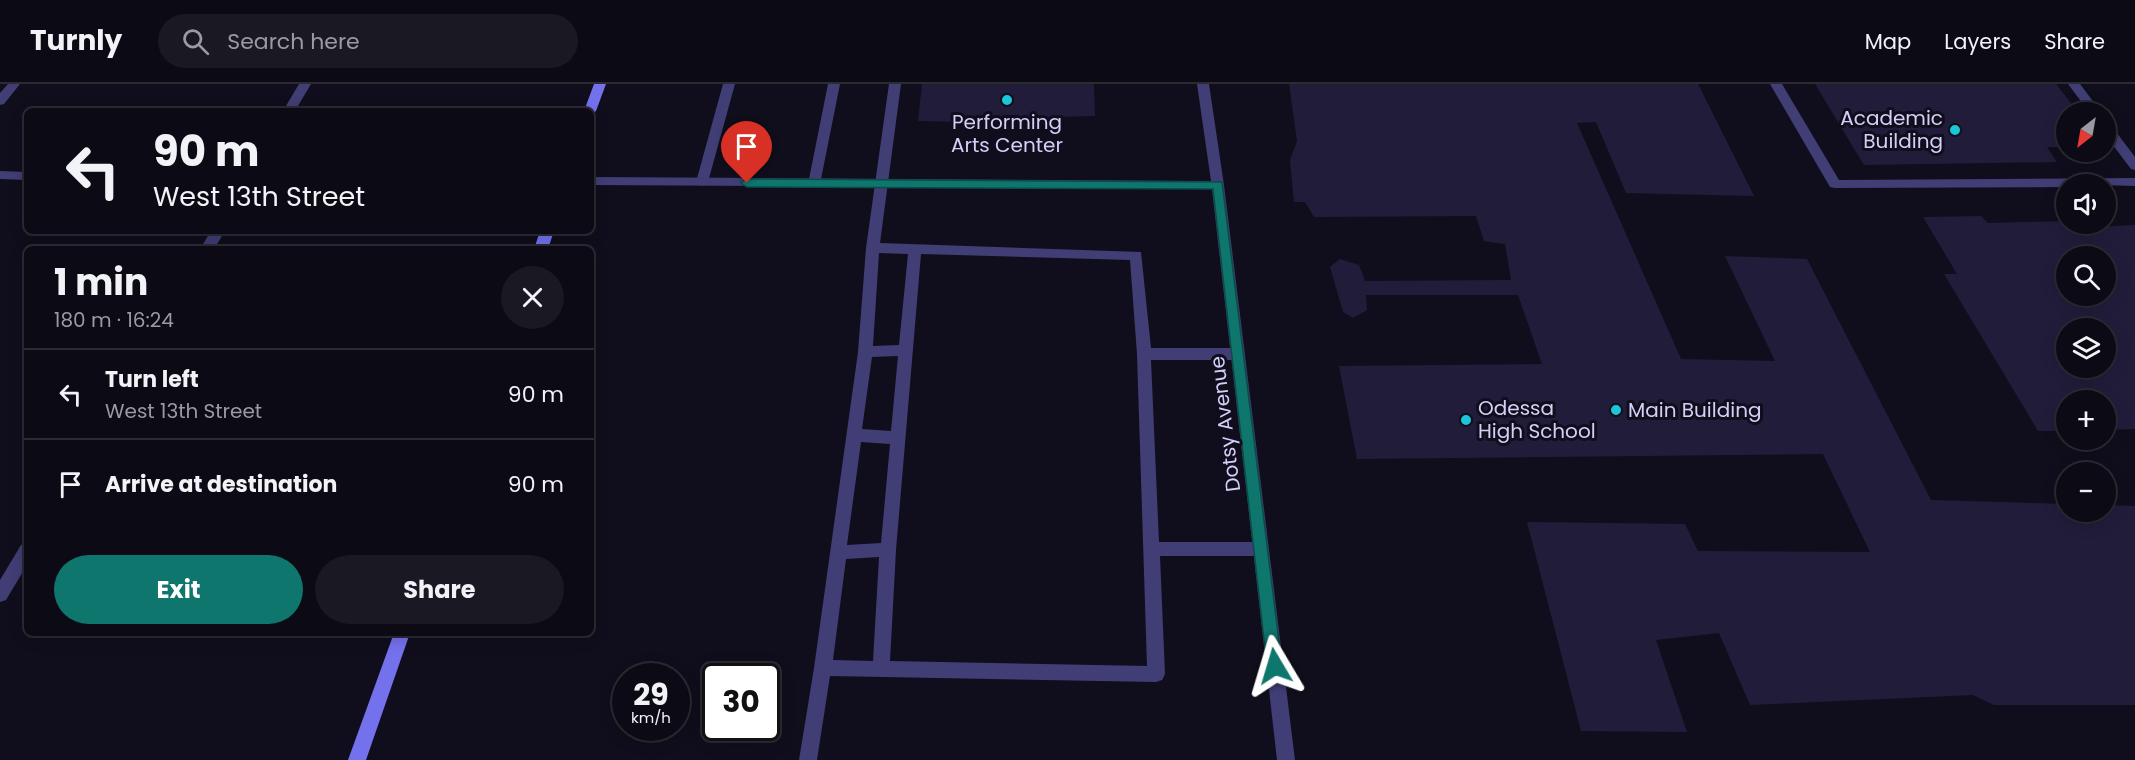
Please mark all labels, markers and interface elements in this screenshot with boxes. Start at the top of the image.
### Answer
search box [158,14,578,68]
text: Turnly [30,21,122,60]
icon: search [179,25,212,58]
text: Search here [227,26,360,57]
text: Map [1865,27,1911,56]
text: Layers [1944,27,2011,56]
text: Share [2044,27,2105,56]
marker: Performing Arts Center [1000,93,1014,107]
north arrow [2056,102,2116,162]
map controls [2056,102,2116,522]
place label: Academic Building [1840,104,1943,155]
place label: Performing Arts Center [951,108,1063,159]
pin [721,121,772,183]
text: 90 m [153,122,260,181]
marker: Academic Building [1948,123,1962,137]
icon: arrive [730,130,763,163]
icon: left [54,132,132,210]
button: sound [2056,174,2116,234]
text: West 13th Street [153,178,365,215]
button: search [2056,246,2116,306]
text: 1 min [54,257,148,308]
button: close [501,266,564,329]
text: 180 m · 16:24 [54,306,174,334]
button: layers [2056,318,2116,378]
street label: Dotsy Avenue [1203,355,1247,493]
text: Turn left [105,364,199,395]
icon: left [54,378,87,411]
text: 90 m [508,379,564,410]
button: + [2056,390,2116,450]
place label: Odessa High School [1478,394,1596,445]
place label: Main Building [1628,396,1761,424]
text: West 13th Street [105,397,262,425]
marker: Main Building [1609,403,1623,417]
marker: Odessa High School [1459,413,1473,427]
button: − [2056,462,2116,522]
icon: arrive [54,468,87,501]
text: Arrive at destination [105,469,337,500]
text: 90 m [508,469,564,500]
button: Exit [54,555,303,624]
button: Share [315,555,564,624]
position arrow [1243,634,1307,698]
speed limit sign: 30 [702,663,780,741]
text: 29 [633,673,669,716]
text: km/h [631,707,671,728]

